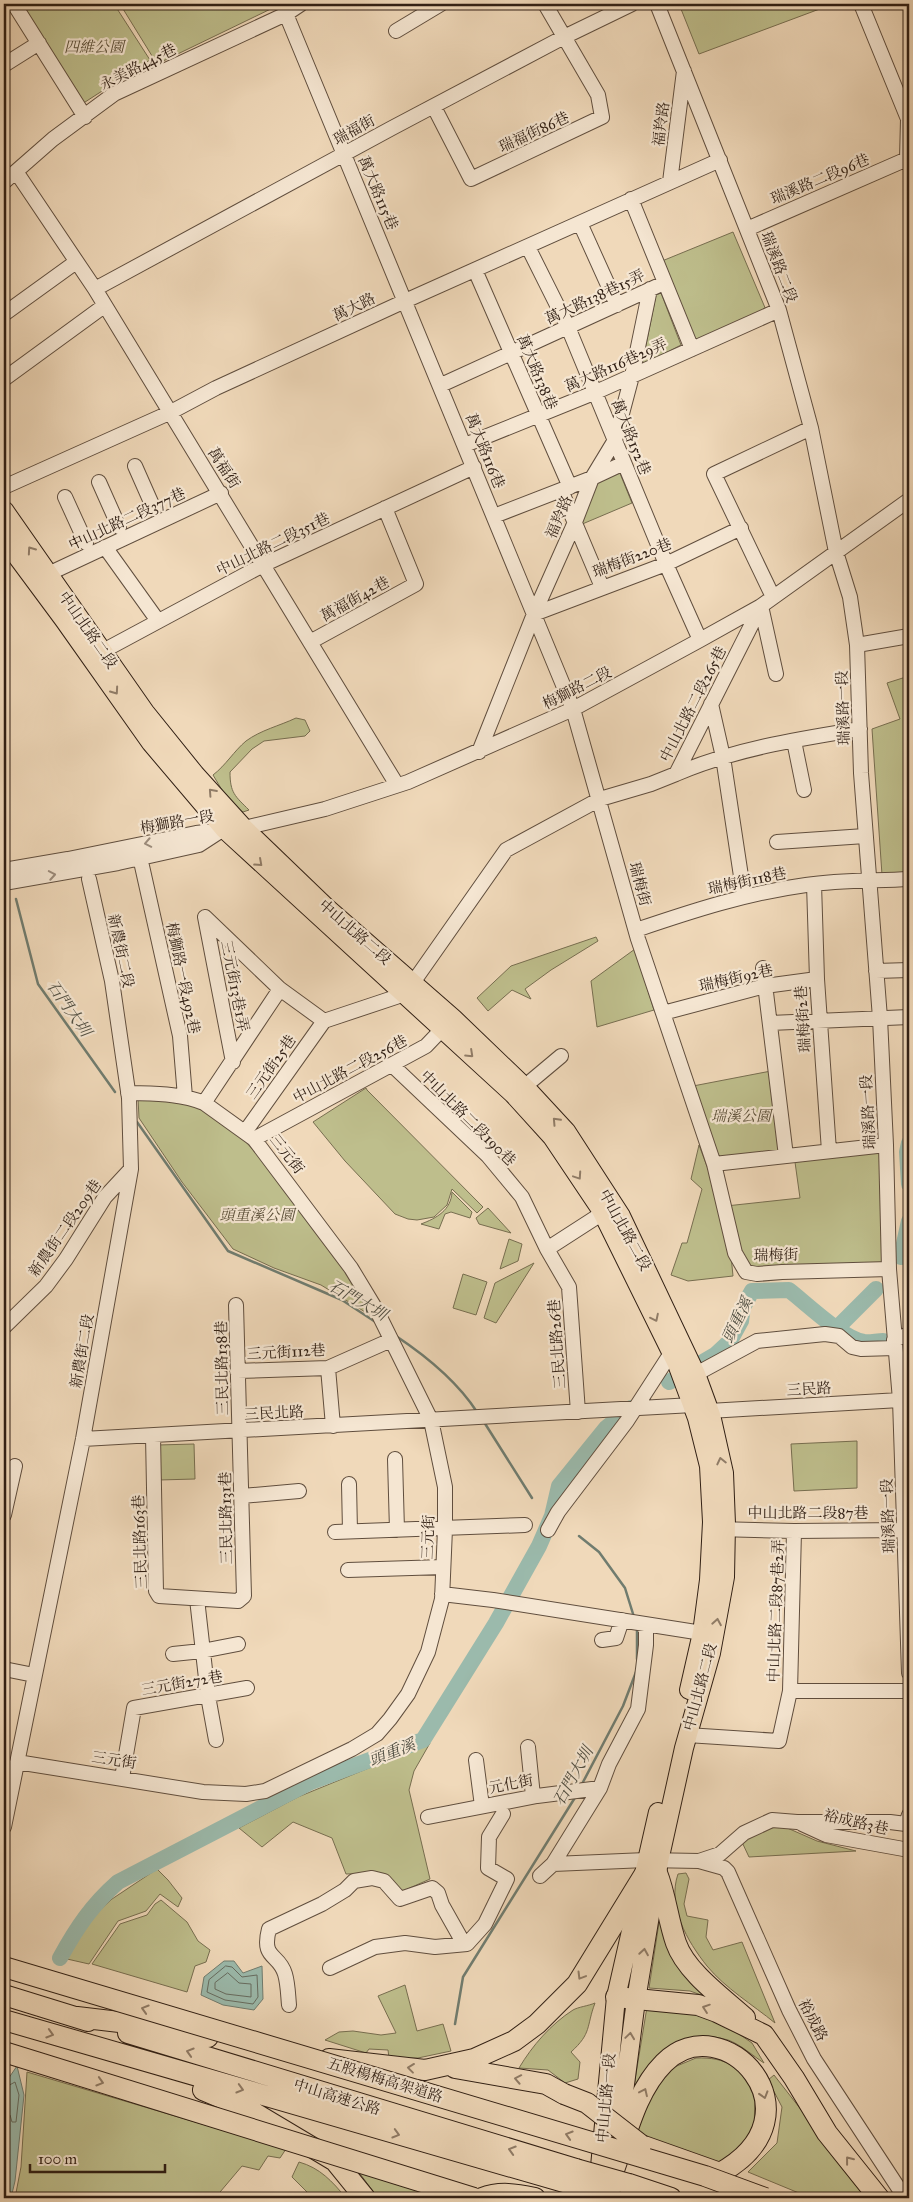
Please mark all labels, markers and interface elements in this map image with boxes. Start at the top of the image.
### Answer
park label: 四維公園 [64,38,126,56]
street label: 永美路445巷 [97,40,179,94]
street label: 福羚路 [649,101,673,147]
street label: 瑞福街86巷 [496,108,572,156]
street label: 瑞福街 [330,111,378,149]
street label: 瑞溪路二段96巷 [768,150,872,208]
street label: 萬大路115巷 [354,153,402,233]
street label: 瑞溪路二段 [757,229,801,305]
street label: 萬大路138巷15弄 [542,266,648,328]
street label: 萬大路 [330,289,378,325]
street label: 萬大路138巷 [513,332,561,412]
street label: 萬大路116巷29弄 [562,334,670,396]
street label: 萬大路152巷 [608,396,654,478]
street label: 萬大路116巷 [462,411,508,491]
street label: 萬福街 [204,444,244,492]
street label: 中山北路二段377巷 [66,484,188,554]
street label: 福羚路 [542,493,576,541]
street label: 中山北路二段351巷 [213,509,333,579]
street label: 瑞梅街220巷 [590,535,674,581]
one-way arrow [28,546,37,555]
street label: 萬福街42巷 [318,573,392,625]
street label: 中山北路二段 [55,588,121,672]
street label: 中山北路二段265巷 [656,643,730,765]
street label: 梅獅路二段 [539,663,615,713]
street label: 瑞溪路一段 [833,670,853,746]
one-way arrow [109,686,118,695]
one-way arrow [209,789,218,798]
street label: 梅獅路一段 [138,807,216,837]
one-way arrow [144,837,152,848]
one-way arrow [254,857,263,866]
street label: 瑞梅街 [625,860,655,908]
street label: 瑞梅街118巷 [706,864,788,898]
one-way arrow [47,870,56,880]
street label: 中山北路二段 [315,896,395,968]
street label: 新農街二段 [104,912,138,990]
street label: 梅獅路一段492巷 [162,920,204,1036]
street label: 三元街13巷1弄 [217,939,253,1033]
street label: 瑞梅街92巷 [697,961,775,995]
water label: 石門大圳 [43,976,97,1042]
street label: 瑞梅街2巷 [792,985,814,1053]
street label: 三元街25巷 [242,1031,300,1103]
street label: 中山北路二段256巷 [290,1031,410,1107]
one-way arrow [465,1048,474,1057]
street label: 中山北路二段190巷 [417,1067,519,1169]
street label: 瑞溪路一段 [857,1074,879,1150]
park label: 瑞溪公園 [711,1107,773,1125]
one-way arrow [553,1117,562,1126]
street label: 三元街 [266,1131,308,1177]
one-way arrow [571,1170,581,1179]
street label: 新農街二段209巷 [25,1176,105,1280]
street label: 中山北路二段 [595,1186,655,1274]
park label: 頭重溪公園 [219,1206,296,1224]
street label: 瑞梅街 [753,1246,799,1264]
water label: 石門大圳 [326,1276,393,1326]
water label: 頭重溪 [718,1293,757,1346]
street label: 三民北路26巷 [545,1298,569,1390]
street label: 新農街二段 [67,1312,97,1390]
one-way arrow [648,1313,658,1322]
street label: 三民北路138巷 [212,1320,232,1416]
street label: 三元街112巷 [246,1341,326,1363]
street label: 三民路 [786,1379,832,1399]
street label: 三民北路 [244,1402,304,1424]
one-way arrow [716,1456,727,1465]
street label: 三民北路131巷 [216,1471,236,1565]
street label: 瑞溪路一段 [878,1478,898,1554]
street label: 三民北路163巷 [129,1494,151,1590]
street label: 中山北路二段87巷 [748,1504,868,1522]
street label: 三元街 [418,1514,438,1560]
street label: 中山北路二段87巷2弄 [765,1539,787,1683]
one-way arrow [711,1618,721,1627]
street label: 中山北路二段 [680,1641,720,1733]
street label: 三元街272巷 [140,1667,224,1699]
water label: 頭重溪 [366,1734,420,1769]
water label: 石門大圳 [549,1741,598,1809]
street label: 三元街 [90,1748,138,1772]
street label: 元化街 [487,1771,535,1797]
street label: 裕成路3巷 [822,1806,890,1838]
one-way arrow [638,1947,648,1956]
one-way arrow [578,1971,588,1980]
street label: 裕成路 [795,1996,831,2044]
one-way arrow [141,2004,149,2014]
one-way arrow [703,2004,711,2014]
one-way arrow [46,2028,54,2038]
one-way arrow [625,2031,635,2040]
one-way arrow [186,2047,194,2057]
street label: 中山北路一段 [593,2052,619,2144]
street label: 五股楊梅高架道路 [325,2054,445,2106]
one-way arrow [407,2063,415,2074]
one-way arrow [514,2074,523,2084]
street label: 中山高速公路 [291,2075,383,2119]
one-way arrow [96,2077,104,2087]
one-way arrow [235,2084,244,2094]
one-way arrow [637,2088,648,2097]
one-way arrow [759,2090,769,2098]
one-way arrow [392,2129,400,2139]
one-way arrow [565,2131,573,2141]
scale bar [30,2142,165,2174]
one-way arrow [509,2145,517,2155]
text: 100 m [38,2150,78,2168]
one-way arrow [846,2157,854,2166]

